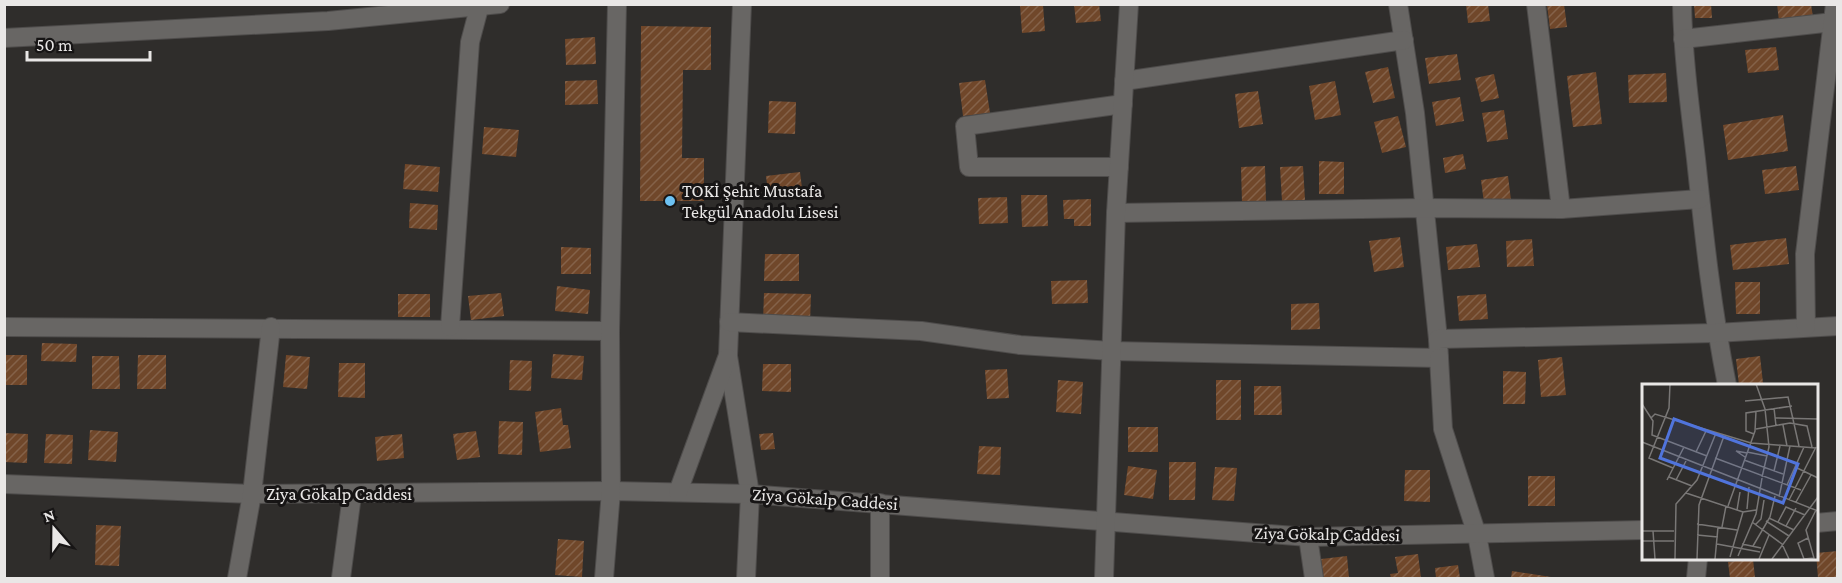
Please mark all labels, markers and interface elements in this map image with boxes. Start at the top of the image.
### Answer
scale bar [27,24,150,62]
text: 50 m [36,35,73,55]
place label: TOKİ Şehit Mustafa Tekgül Anadolu Lisesi [682,181,839,222]
marker: TOKİ Şehit Mustafa Tekgül Anadolu Lisesi [663,194,677,208]
inset map [1642,384,1818,559]
street label: Ziya Gökalp Caddesi [266,484,412,504]
street label: Ziya Gökalp Caddesi [751,484,899,514]
north arrow [24,499,84,559]
text: N [41,505,57,525]
street label: Ziya Gökalp Caddesi [1254,523,1401,545]

